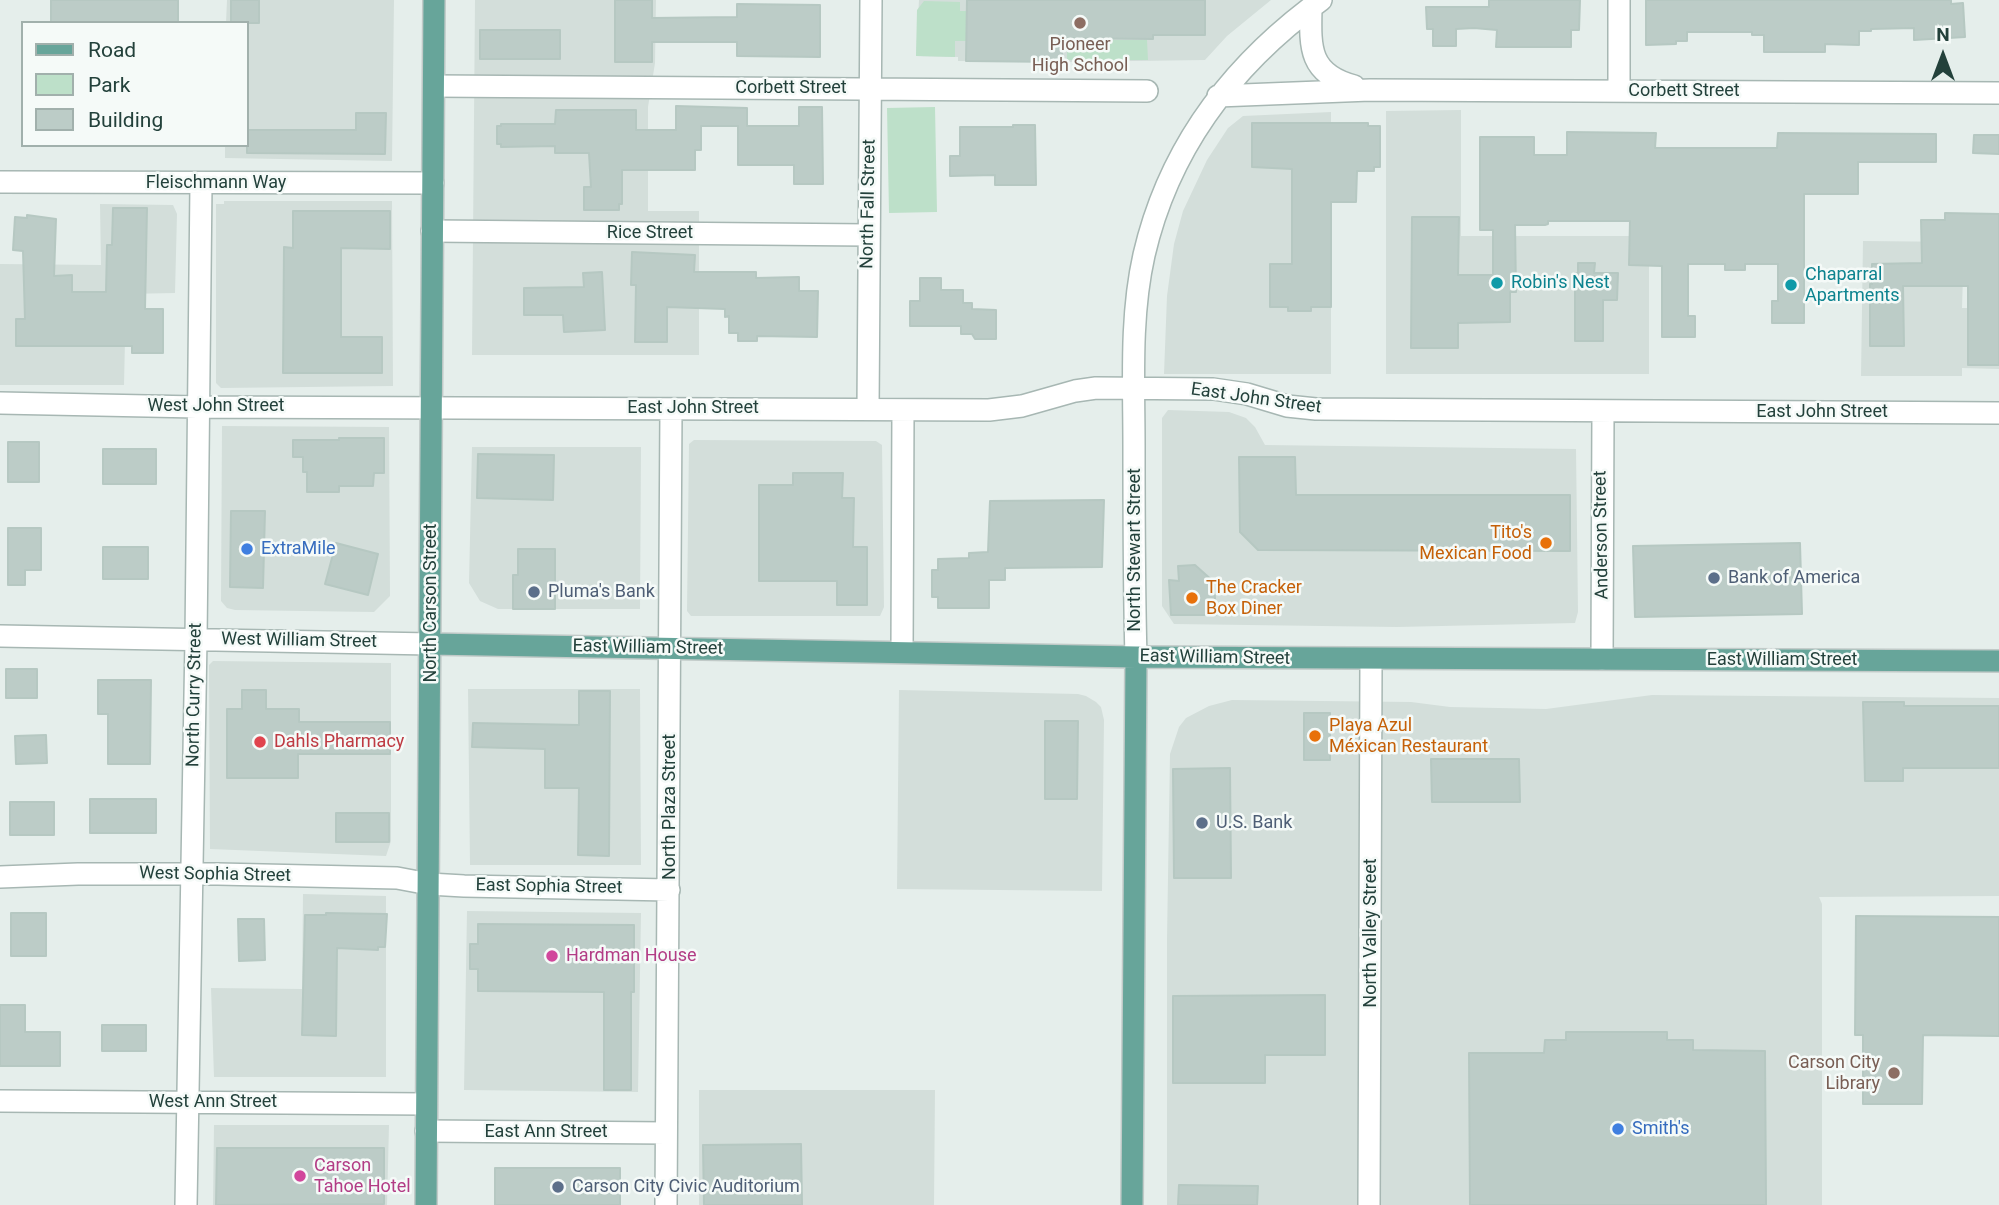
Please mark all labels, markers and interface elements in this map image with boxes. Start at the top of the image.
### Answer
marker: Pioneer High School [1072,15,1088,31]
legend [21,21,248,147]
north arrow [1908,21,1978,91]
text: N [1936,23,1950,46]
place label: Pioneer High School [1032,34,1128,76]
text: Road [88,38,136,62]
text: Park [88,73,130,97]
street label: Corbett Street [735,77,847,99]
street label: Corbett Street [1628,80,1740,102]
text: Building [88,108,163,132]
street label: North Fall Street [857,139,881,269]
street label: Fleischmann Way [146,172,286,194]
street label: Rice Street [607,222,693,244]
place label: Chaparral Apartments [1805,264,1900,306]
place label: Robin's Nest [1511,272,1610,294]
marker: Robin's Nest [1489,275,1505,291]
marker: Chaparral Apartments [1783,277,1799,293]
street label: East John Street [1189,379,1323,419]
street label: West John Street [148,395,284,417]
street label: East John Street [627,397,759,419]
street label: East John Street [1756,401,1888,423]
street label: North Stewart Street [1124,468,1146,632]
street label: Anderson Street [1590,470,1614,600]
place label: Tito's Mexican Food [1419,522,1532,564]
street label: North Carson Street [420,524,442,682]
marker: Tito's Mexican Food [1538,535,1554,551]
place label: ExtraMile [261,538,336,560]
marker: ExtraMile [239,541,255,557]
place label: Bank of America [1728,567,1860,589]
marker: Bank of America [1706,570,1722,586]
place label: The Cracker Box Diner [1206,577,1302,620]
place label: Pluma's Bank [548,581,655,603]
marker: Pluma's Bank [526,584,542,600]
marker: The Cracker Box Diner [1184,590,1200,606]
street label: North Curry Street [183,623,207,767]
street label: West William Street [221,629,377,653]
street label: East William Street [572,636,724,660]
street label: East William Street [1139,646,1291,670]
street label: East William Street [1707,649,1857,671]
place label: Playa Azul Méxican Restaurant [1329,715,1488,758]
marker: Playa Azul Méxican Restaurant [1307,728,1323,744]
place label: Dahls Pharmacy [274,731,404,753]
marker: Dahls Pharmacy [252,734,268,750]
street label: North Plaza Street [659,734,681,880]
place label: U.S. Bank [1216,812,1292,834]
marker: U.S. Bank [1194,815,1210,831]
street label: North Valley Street [1360,858,1382,1008]
street label: West Sophia Street [139,863,291,887]
street label: East Sophia Street [475,875,623,899]
place label: Hardman House [566,945,697,967]
marker: Hardman House [544,948,560,964]
place label: Carson City Library [1788,1052,1880,1094]
marker: Carson City Library [1886,1065,1902,1081]
street label: West Ann Street [149,1091,277,1113]
place label: Smith's [1632,1118,1689,1140]
street label: East Ann Street [484,1121,608,1143]
marker: Smith's [1610,1121,1626,1137]
place label: Carson Tahoe Hotel [314,1155,411,1198]
marker: Carson Tahoe Hotel [292,1168,308,1184]
place label: Carson City Civic Auditorium [572,1176,800,1198]
marker: Carson City Civic Auditorium [550,1179,566,1195]

